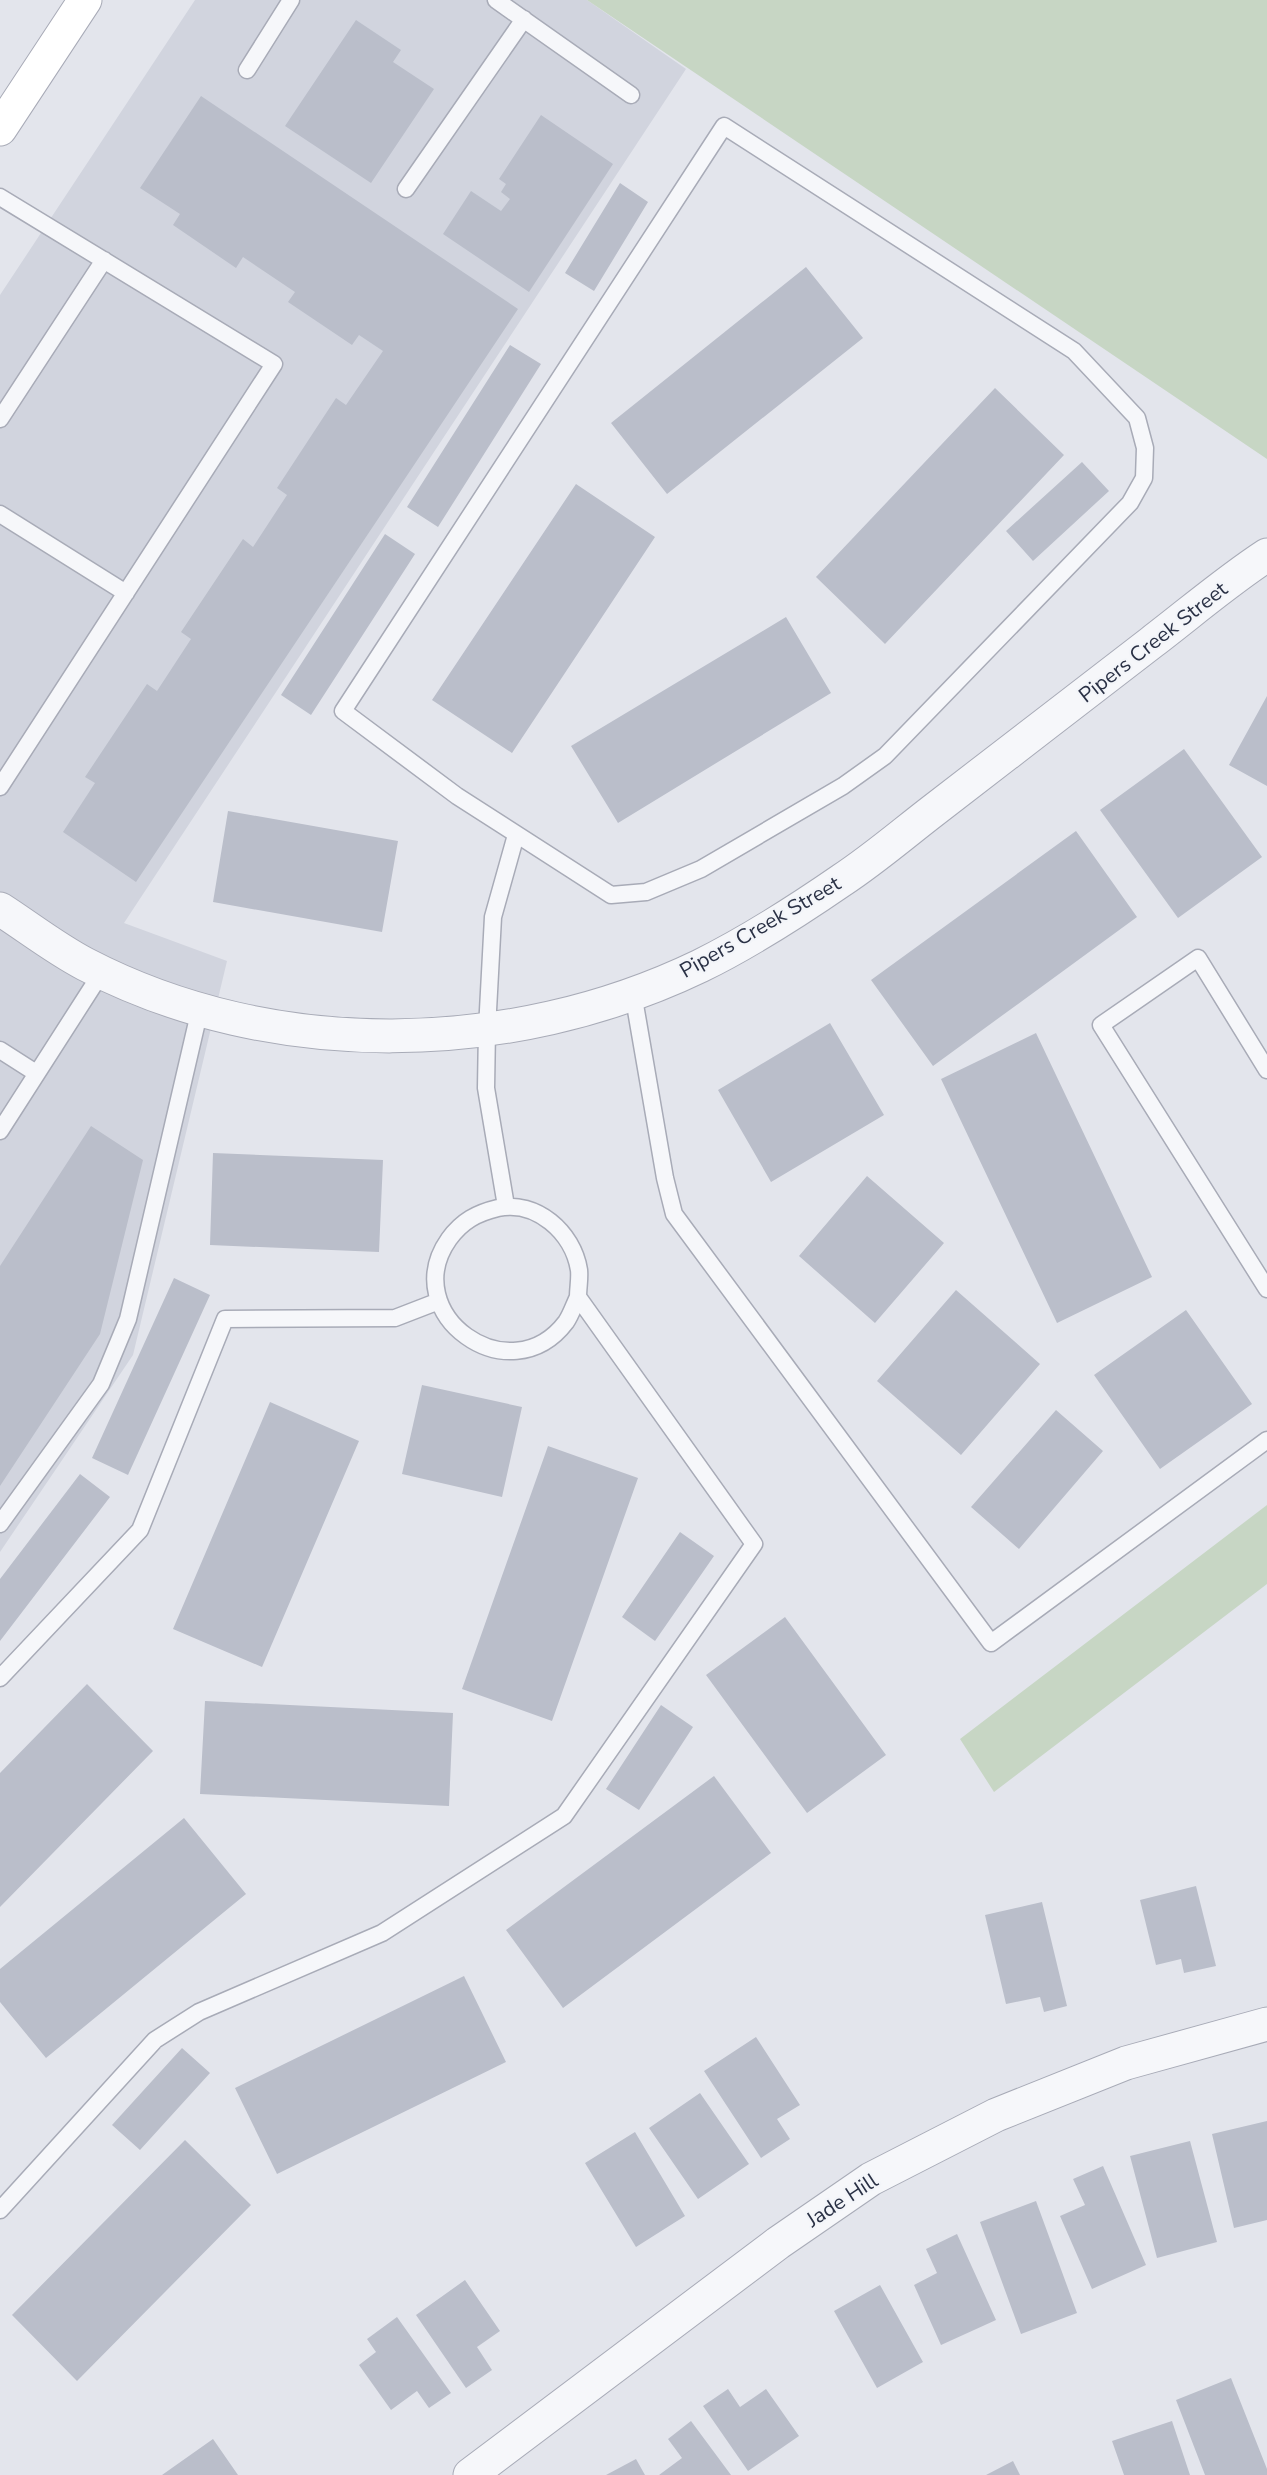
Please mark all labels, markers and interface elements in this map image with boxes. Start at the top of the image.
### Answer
street label: Pipers Creek Street [1073,575,1234,709]
street label: Pipers Creek Street [674,869,846,985]
street label: Jade Hill [800,2166,884,2234]

